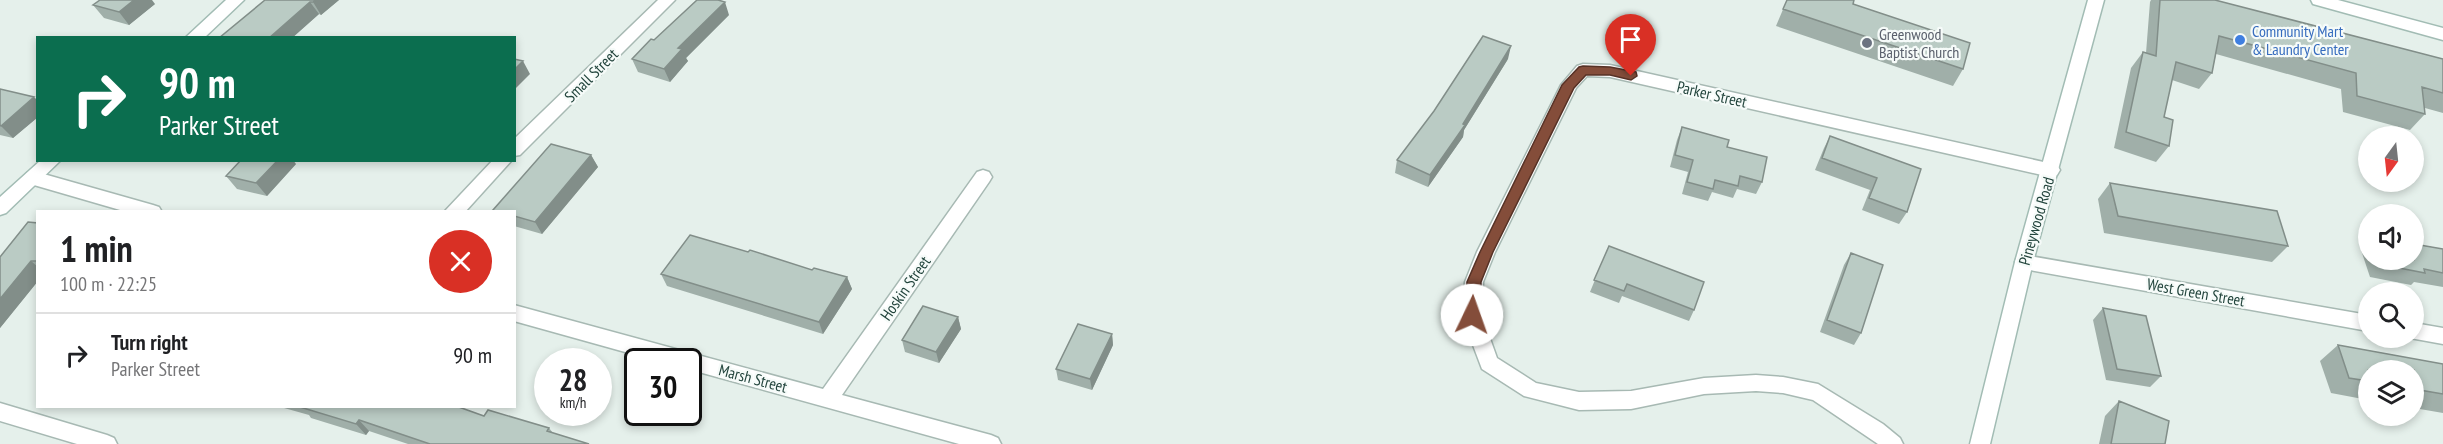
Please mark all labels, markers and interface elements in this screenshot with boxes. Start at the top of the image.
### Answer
pin [1605,14,1656,76]
place label: Community Mart & Laundry Center [2252,21,2349,59]
icon: arrive [1614,23,1647,56]
place label: Greenwood Baptist Church [1879,24,1959,62]
marker: Community Mart & Laundry Center [2233,33,2247,47]
marker: Greenwood Baptist Church [1860,36,1874,50]
street label: Small Street [560,44,622,106]
text: 90 m [159,55,236,110]
icon: right [60,60,138,138]
street label: Parker Street [1675,76,1749,112]
text: Parker Street [159,108,279,142]
north arrow [2358,126,2424,192]
map controls [2358,126,2424,426]
street label: Pineywood Road [2014,174,2058,267]
button: sound [2358,204,2424,270]
text: 1 min [60,225,133,272]
button: close [429,230,492,293]
street label: Hoskin Street [876,251,935,324]
text: 100 m · 22:25 [60,271,157,297]
street label: West Green Street [2146,274,2247,311]
button: search [2358,282,2424,348]
position arrow [1440,283,1504,347]
text: Turn right [111,328,188,356]
icon: right [60,339,93,372]
text: 90 m [453,341,492,369]
speed limit sign: 30 [624,348,702,426]
text: Parker Street [111,356,200,382]
street label: Marsh Street [717,359,790,397]
text: 28 [559,360,587,399]
button: layers [2358,360,2424,426]
text: km/h [560,393,586,412]

